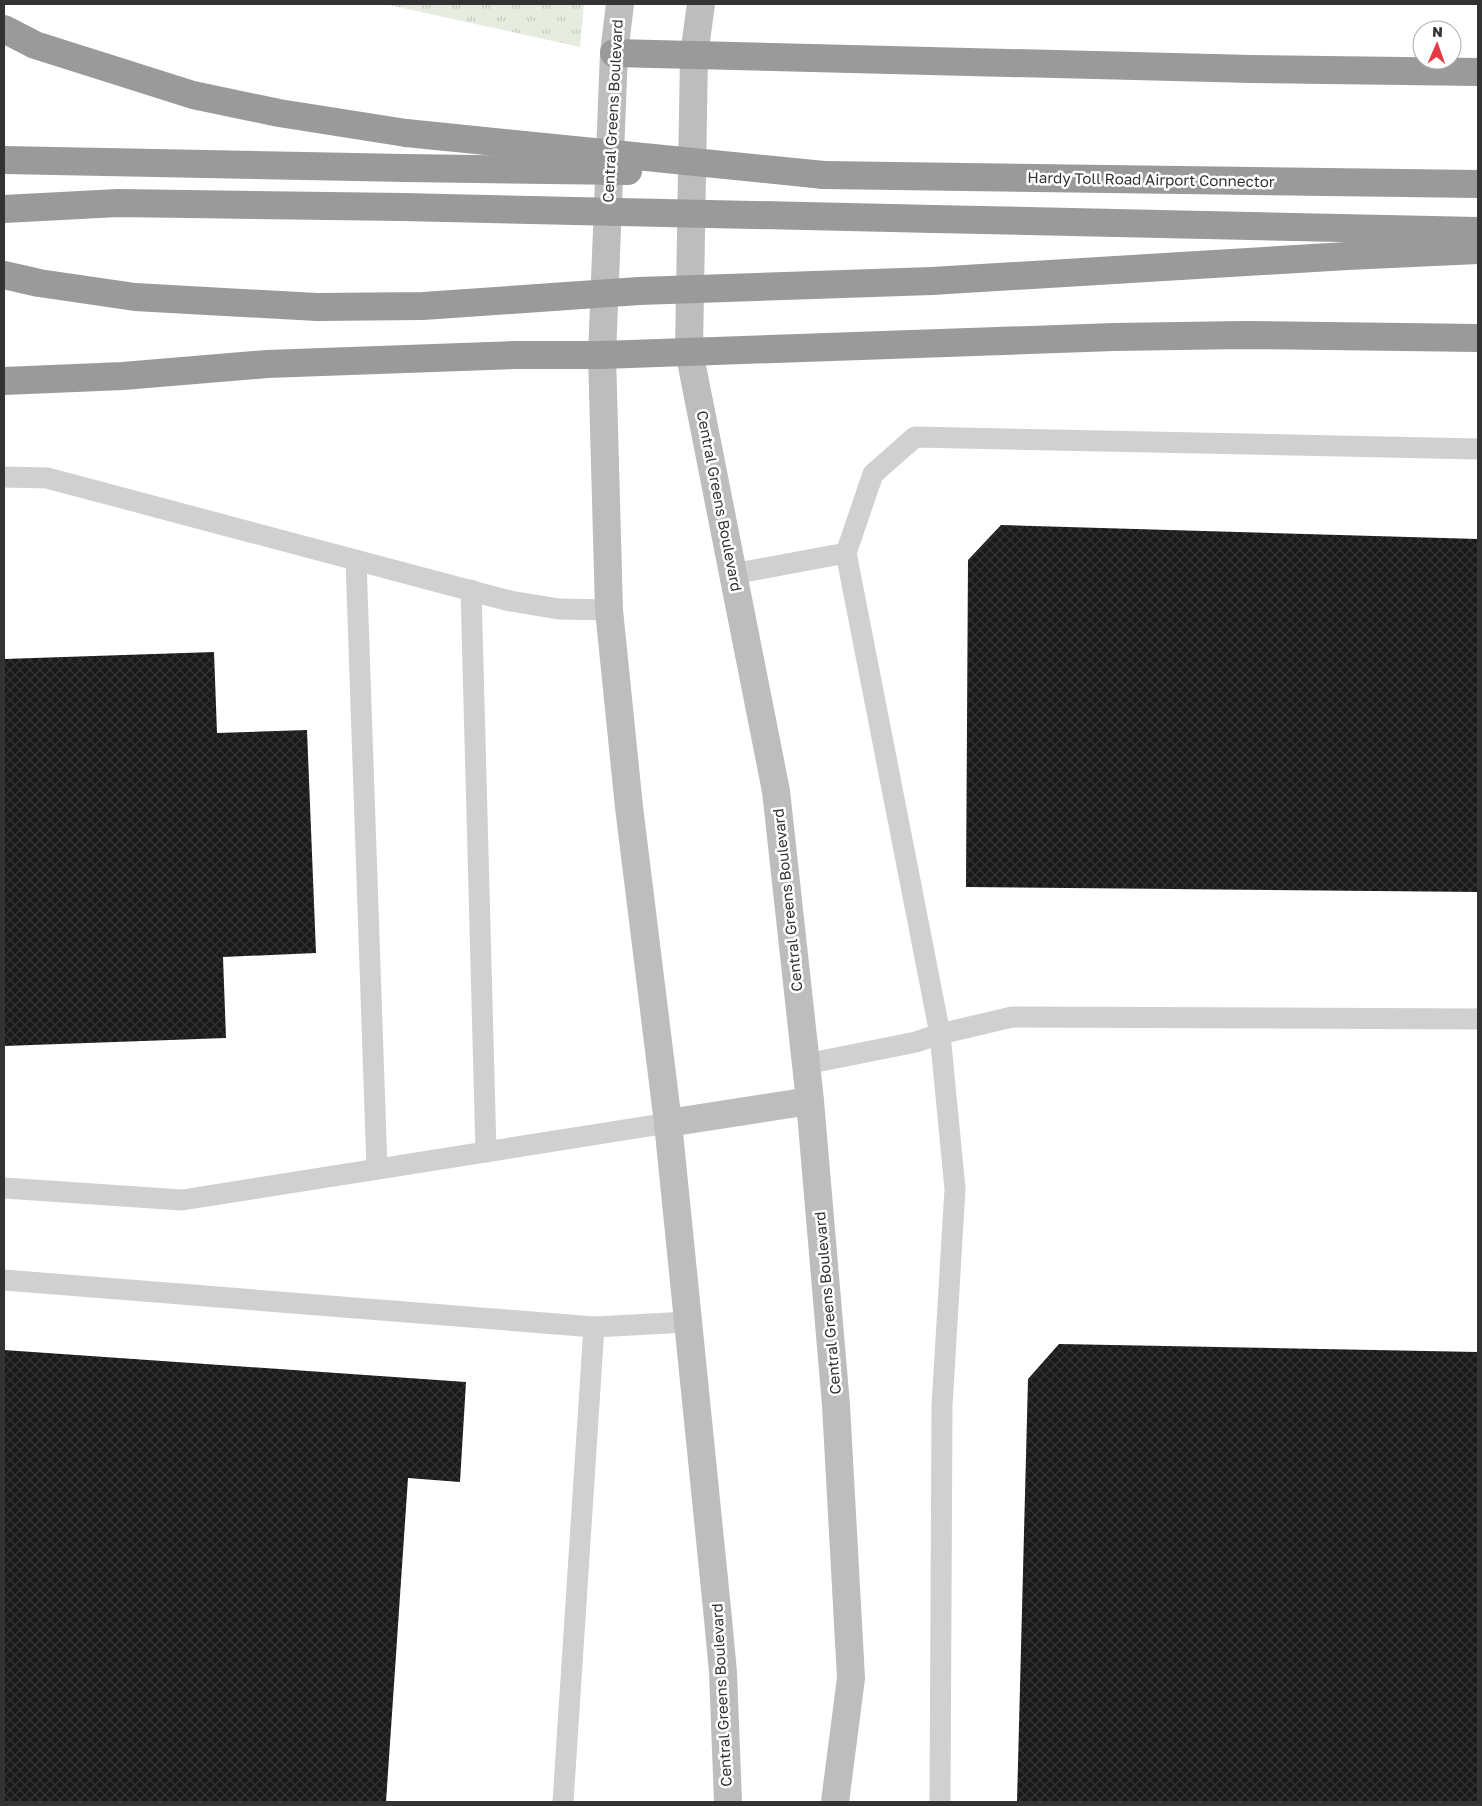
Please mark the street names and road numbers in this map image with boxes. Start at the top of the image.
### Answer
street label: Central Greens Boulevard [598,19,626,203]
street label: Hardy Toll Road Airport Connector [1027,168,1275,190]
street label: Central Greens Boulevard [694,409,746,593]
street label: Central Greens Boulevard [768,808,806,992]
street label: Central Greens Boulevard [810,1211,844,1395]
street label: Central Greens Boulevard [707,1603,735,1787]

